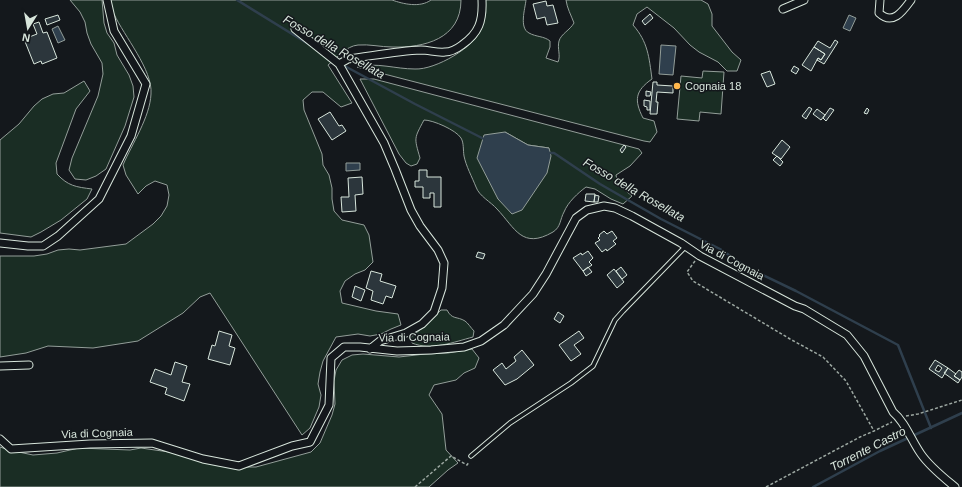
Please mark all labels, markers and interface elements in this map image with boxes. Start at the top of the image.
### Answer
north arrow [8,8,48,48]
water label: Fosso della Rosellata [281,12,387,82]
text: N [21,31,31,44]
place label: Cognaia 18 [685,80,741,92]
marker: Cognaia 18 [672,81,682,91]
water label: Fosso della Rosellata [581,155,687,225]
street label: Via di Cognaia [698,238,767,282]
street label: Via di Cognaia [378,330,451,344]
water label: Torrente Castro [828,424,908,474]
street label: Via di Cognaia [61,426,134,440]

